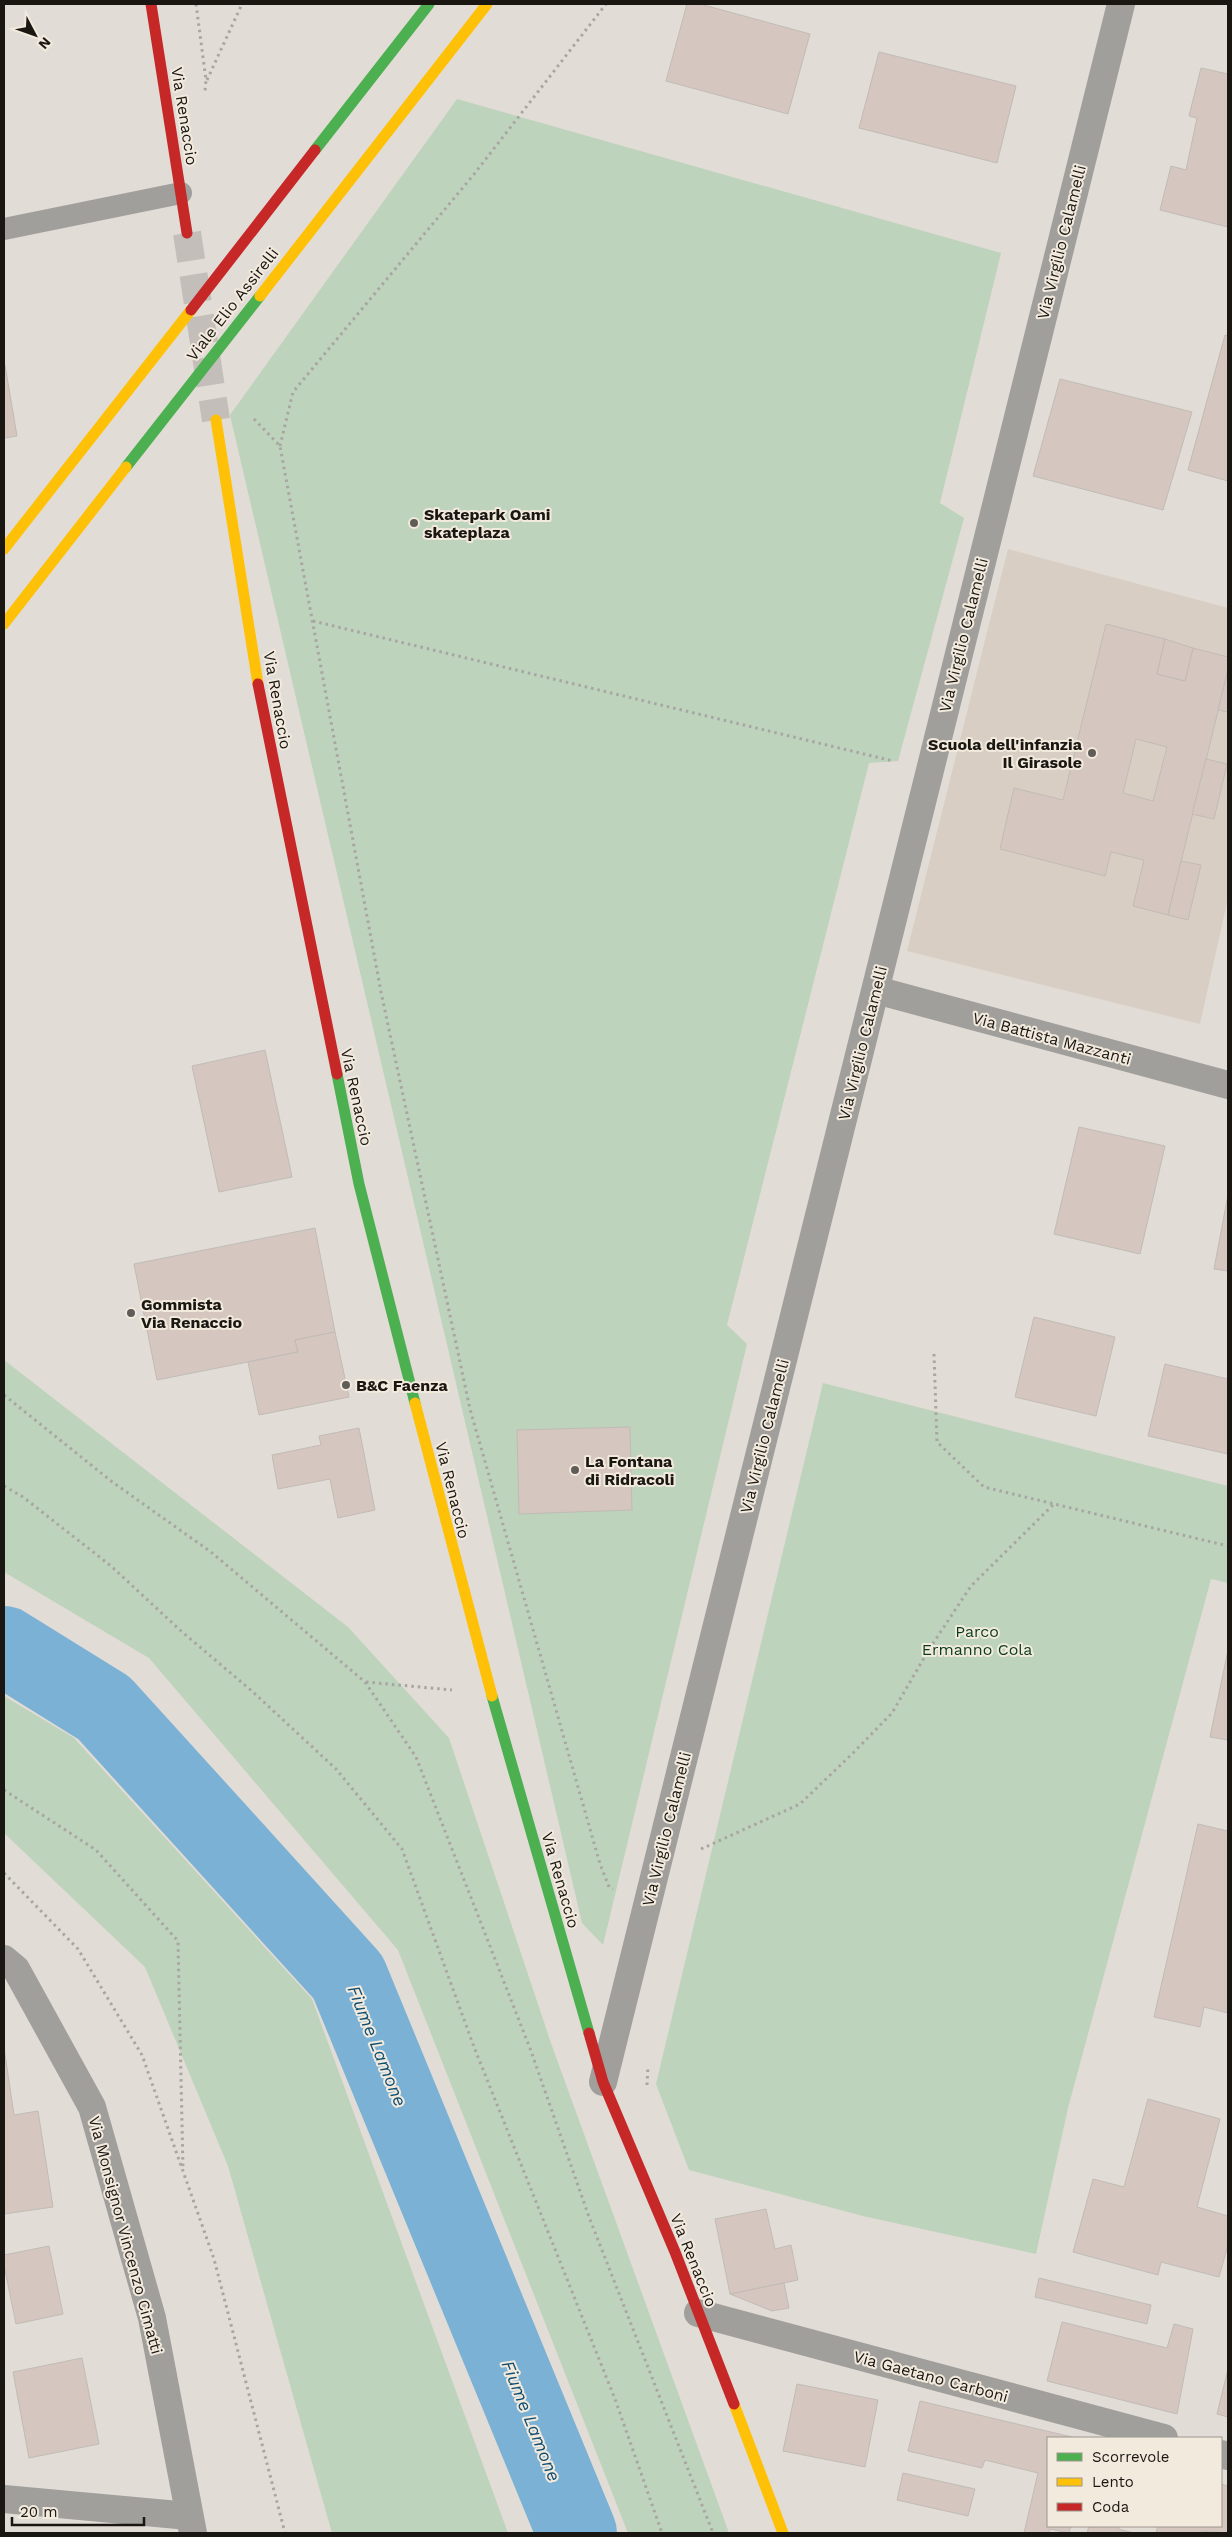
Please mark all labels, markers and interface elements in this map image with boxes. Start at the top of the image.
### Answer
north arrow [10,10,60,60]
text: N [35,34,54,53]
street label: Via Renaccio [167,66,202,167]
street label: Via Virgilio Calamelli [1033,163,1090,321]
street label: Viale Elio Assirelli [182,244,282,365]
place label: Skatepark Oami skateplaza [424,505,550,542]
marker: Skatepark Oami skateplaza [408,517,420,529]
street label: Via Virgilio Calamelli [935,556,992,714]
street label: Via Renaccio [260,650,295,751]
place label: Scuola dell'infanzia Il Girasole [928,735,1083,772]
marker: Scuola dell'infanzia Il Girasole [1086,747,1098,759]
street label: Via Virgilio Calamelli [834,964,891,1122]
street label: Via Battista Mazzanti [970,1008,1133,1069]
street label: Via Renaccio [337,1047,376,1148]
place label: Gommista Via Renaccio [141,1295,242,1332]
marker: Gommista Via Renaccio [125,1307,137,1319]
street label: Via Virgilio Calamelli [736,1357,793,1515]
place label: B&C Faenza [356,1376,448,1395]
marker: B&C Faenza [340,1379,352,1391]
street label: Via Renaccio [431,1440,474,1541]
place label: La Fontana di Ridracoli [585,1452,675,1489]
marker: La Fontana di Ridracoli [569,1464,581,1476]
park label: Parco Ermanno Cola [922,1622,1032,1659]
street label: Via Virgilio Calamelli [638,1750,695,1908]
street label: Via Renaccio [538,1830,583,1930]
water label: Fiume Lamone [344,1982,411,2109]
street label: Via Monsignor Vincenzo Cimatti [85,2114,166,2356]
street label: Via Renaccio [666,2211,721,2310]
street label: Via Gaetano Carboni [851,2347,1010,2406]
water label: Fiume Lamone [498,2357,565,2484]
legend [1047,2437,1222,2527]
text: Scorrevole [1092,2448,1170,2466]
text: Lento [1092,2473,1134,2491]
scale bar [12,2494,145,2526]
text: Coda [1092,2498,1130,2516]
text: 20 m [20,2503,58,2521]

